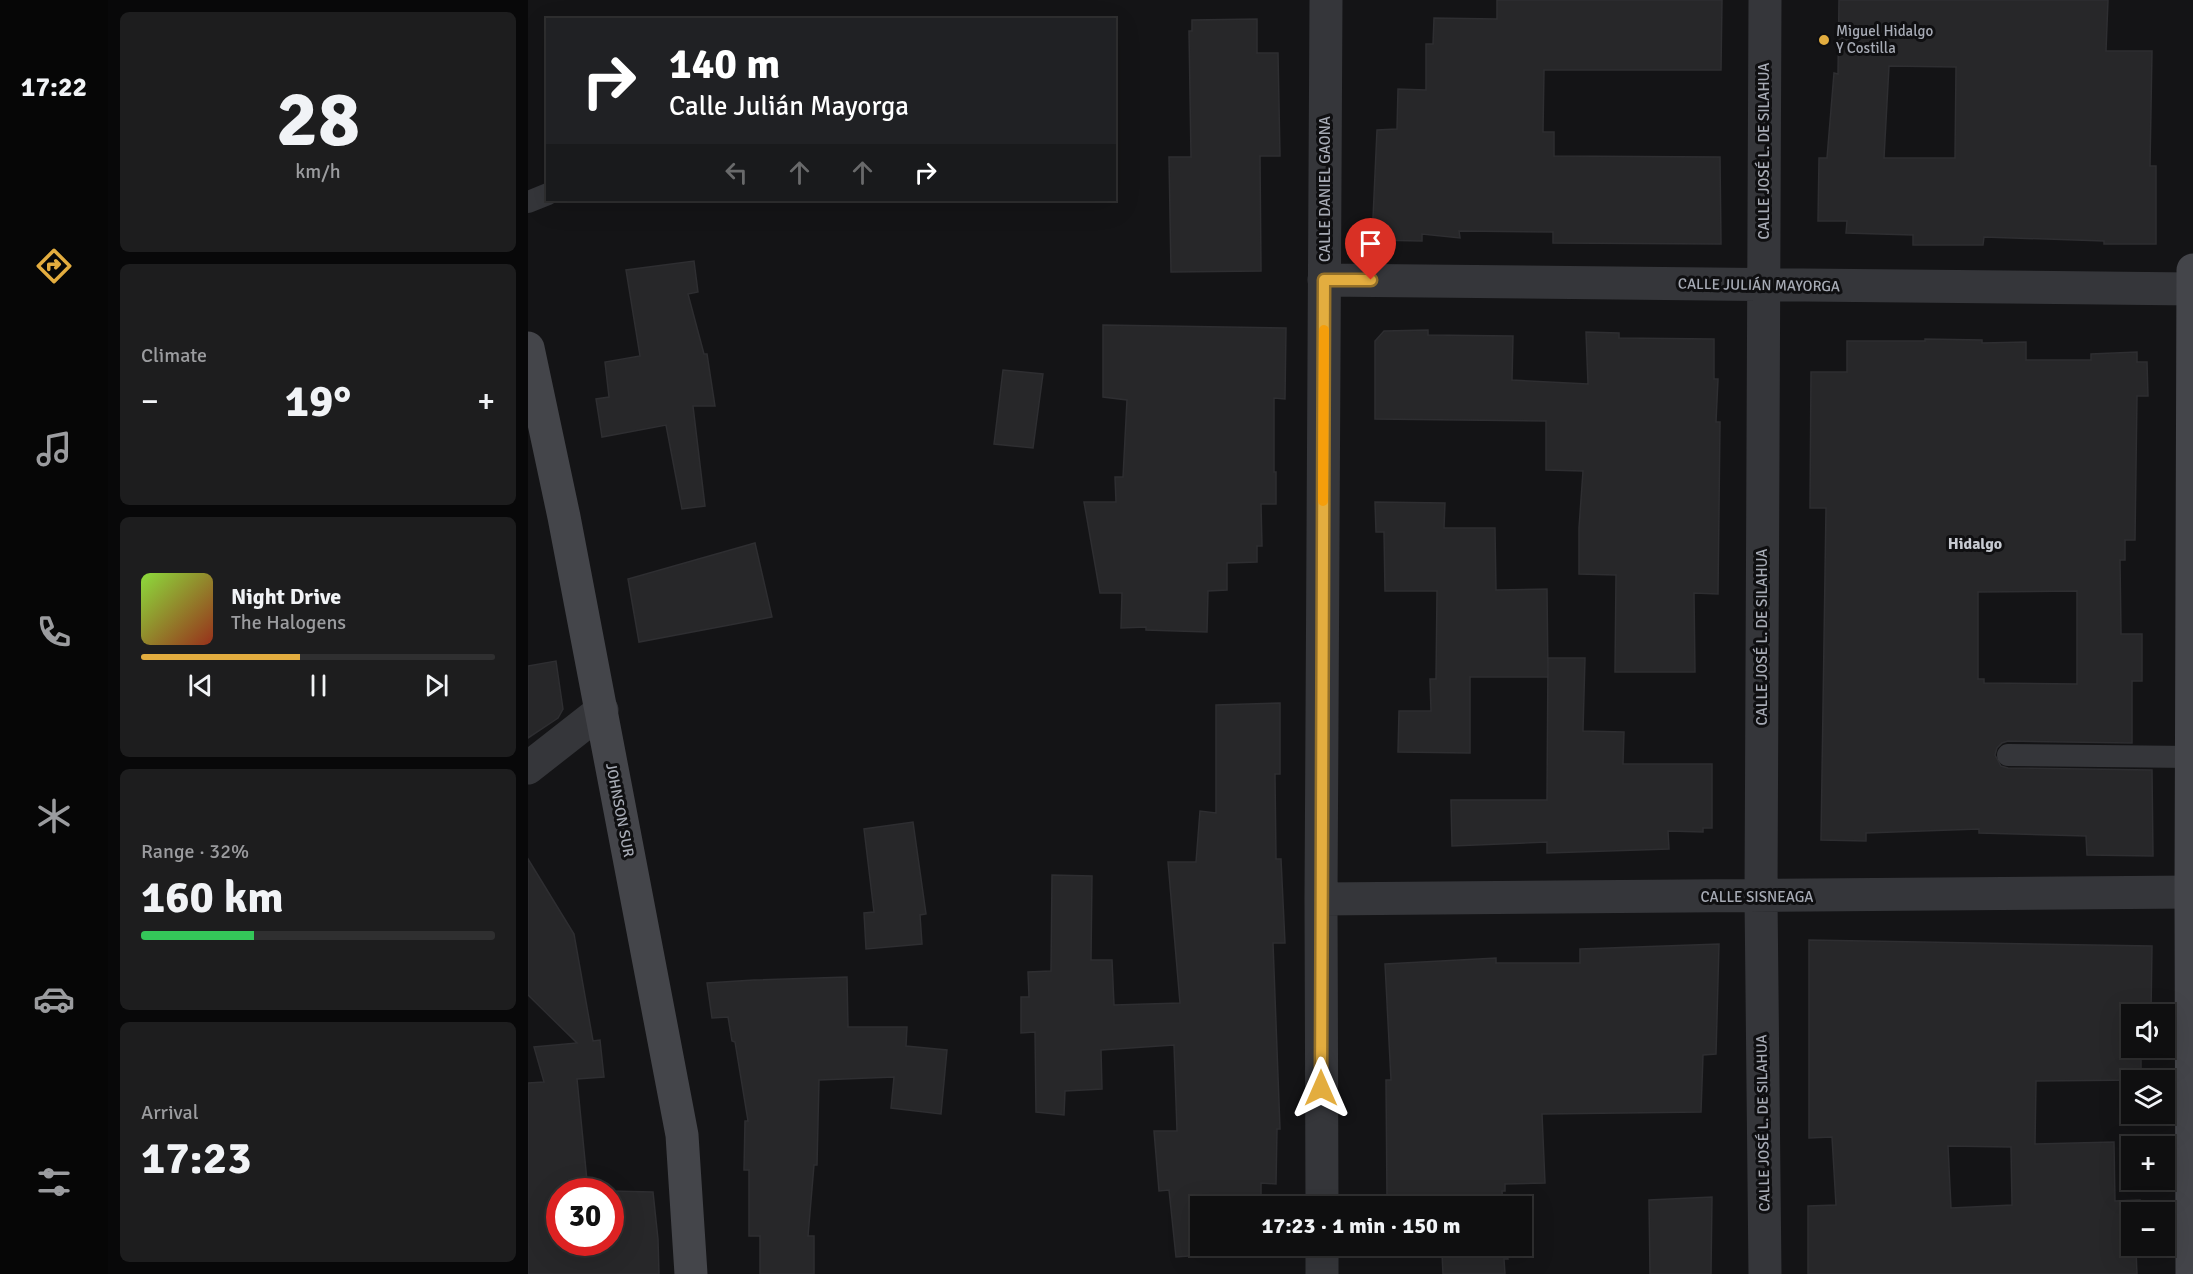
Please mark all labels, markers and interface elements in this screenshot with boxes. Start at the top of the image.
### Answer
place label: Miguel Hidalgo Y Costilla [1836,22,1933,57]
marker: Miguel Hidalgo Y Costilla [1817,33,1831,47]
text: 140 m [669,39,780,90]
icon: right [570,42,648,120]
street label: CALLE JOSÉ L. DE SILAHUA [1754,62,1773,240]
text: 17:22 [21,71,87,104]
text: 28 [276,72,360,168]
text: Calle Julián Mayorga [669,90,909,123]
street label: CALLE DANIEL GAONA [1316,116,1334,262]
icon: left [720,156,753,189]
icon: ahead [783,156,816,189]
icon: ahead [846,156,879,189]
icon: right [909,156,942,189]
text: km/h [295,159,341,184]
pin [1345,218,1396,280]
icon: arrive [1354,227,1387,260]
icon: directions [33,245,75,287]
street label: CALLE JULIÁN MAYORGA [1678,274,1840,295]
text: Climate [141,343,207,368]
text: 19° [285,374,351,429]
text: − [141,381,159,422]
text: + [477,381,495,422]
icon: music [33,428,75,470]
district label: Hidalgo [1948,534,2002,554]
street label: CALLE JOSÉ L. DE SILAHUA [1752,548,1771,726]
text: Night Drive [231,583,341,610]
text: The Halogens [231,610,346,635]
icon: phone [33,611,75,653]
icon: previous [184,669,217,702]
icon: pause [302,669,335,702]
icon: next [420,669,453,702]
street label: JOHNSON SUR [602,761,638,859]
icon: climate [33,795,75,837]
text: Range · 32% [141,839,249,864]
text: 160 km [141,870,284,925]
street label: CALLE SISNEAGA [1701,888,1813,906]
icon: car [33,978,75,1020]
map controls [2121,1004,2175,1256]
button: sound [2121,1004,2175,1058]
street label: CALLE JOSÉ L. DE SILAHUA [1751,1034,1774,1212]
position arrow [1289,1056,1353,1120]
button: layers [2121,1070,2175,1124]
text: Arrival [141,1100,199,1125]
text: 17:23 [141,1131,251,1186]
button: + [2121,1136,2175,1190]
icon: filters [33,1161,75,1203]
speed limit sign: 30 [546,1178,624,1256]
button: − [2121,1202,2175,1256]
text: 17:23 · 1 min · 150 m [1261,1212,1461,1239]

